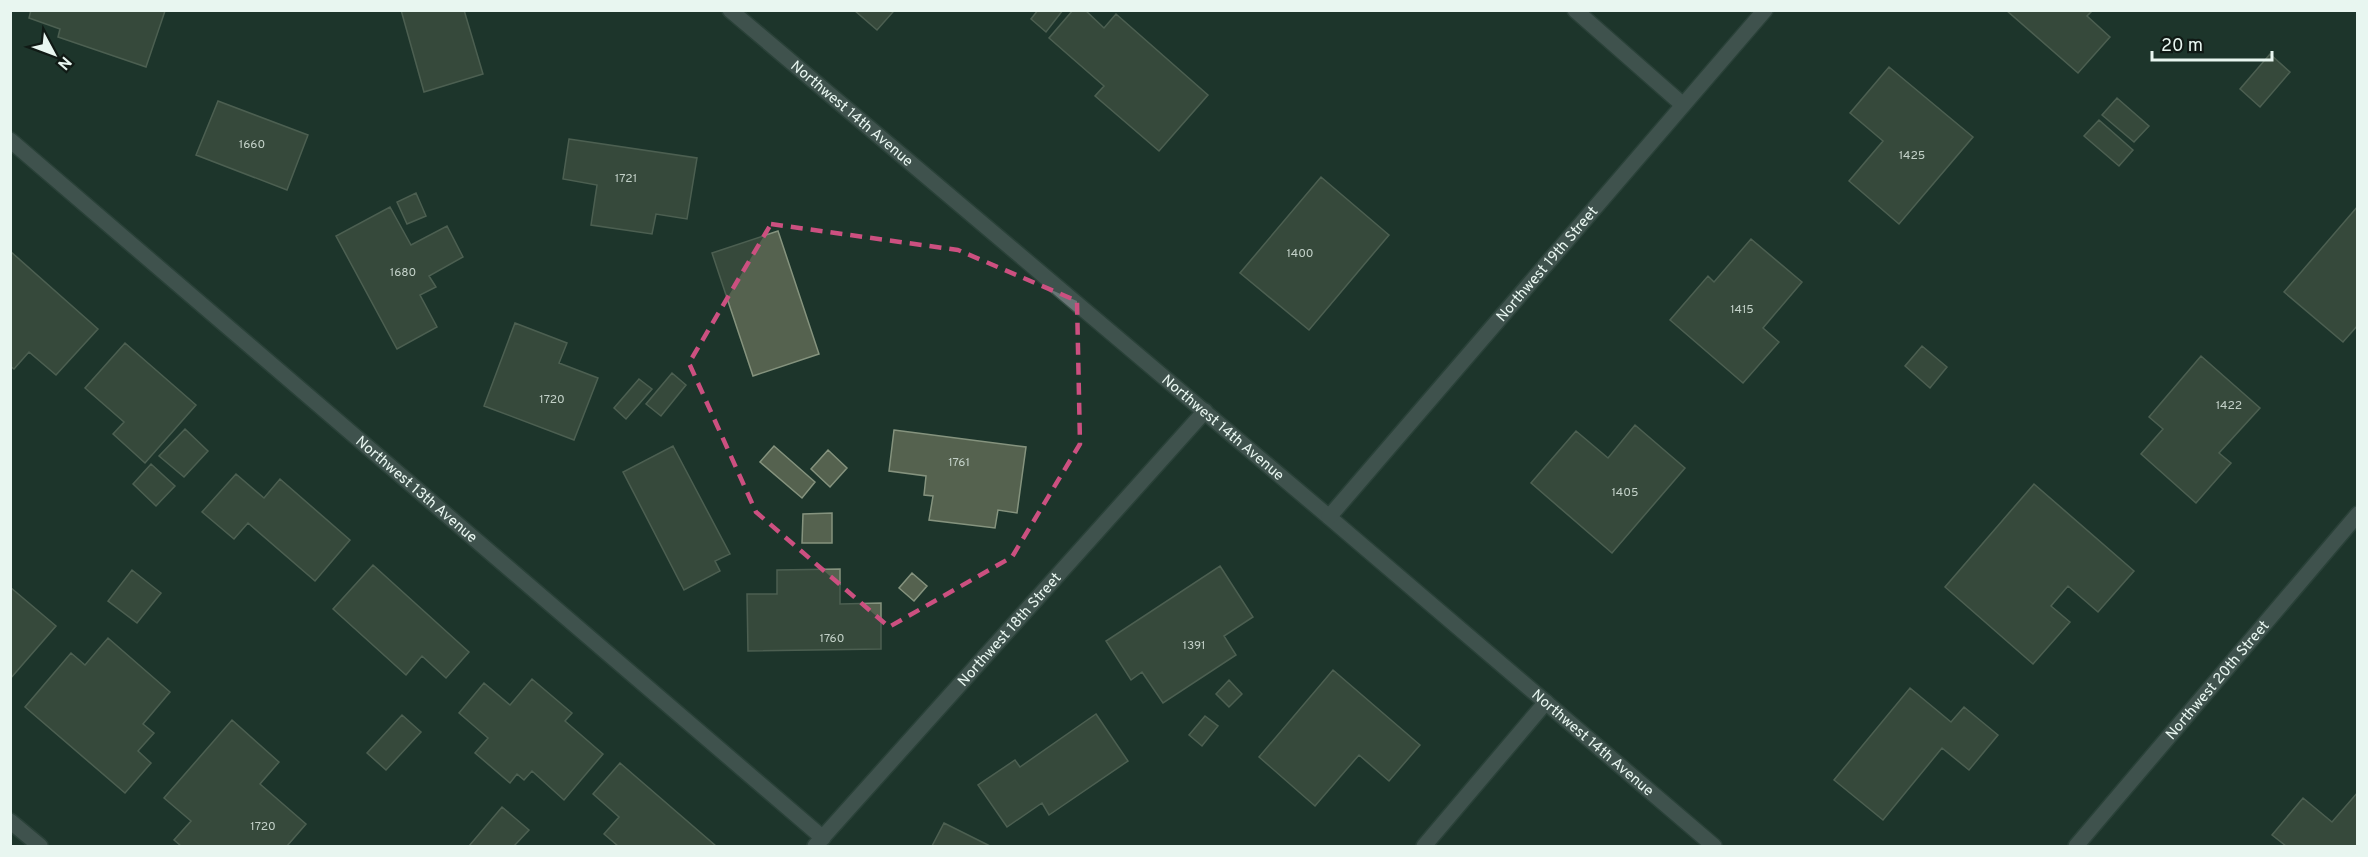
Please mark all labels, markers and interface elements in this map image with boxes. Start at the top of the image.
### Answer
north arrow [24,24,84,84]
scale bar [2152,24,2272,62]
text: 20 m [2161,35,2203,58]
text: N [52,52,75,73]
street label: Northwest 14th Avenue [786,57,916,172]
house number: 1660 [239,137,265,153]
house number: 1425 [1899,148,1925,164]
house number: 1721 [615,171,637,187]
street label: Northwest 19th Street [1493,203,1603,326]
house number: 1400 [1286,246,1314,262]
house number: 1680 [390,265,416,281]
house number: 1415 [1730,302,1754,318]
street label: Northwest 14th Avenue [1157,371,1287,486]
house number: 1720 [539,392,565,408]
house number: 1422 [2216,398,2242,414]
street label: Northwest 13th Avenue [351,433,481,548]
house number: 1761 [948,455,970,471]
house number: 1405 [1612,485,1638,501]
street label: Northwest 18th Street [954,569,1066,691]
street label: Northwest 20th Street [2162,617,2274,744]
house number: 1760 [820,631,844,647]
house number: 1391 [1182,638,1206,654]
street label: Northwest 14th Avenue [1527,686,1657,801]
house number: 1720 [250,819,276,835]

